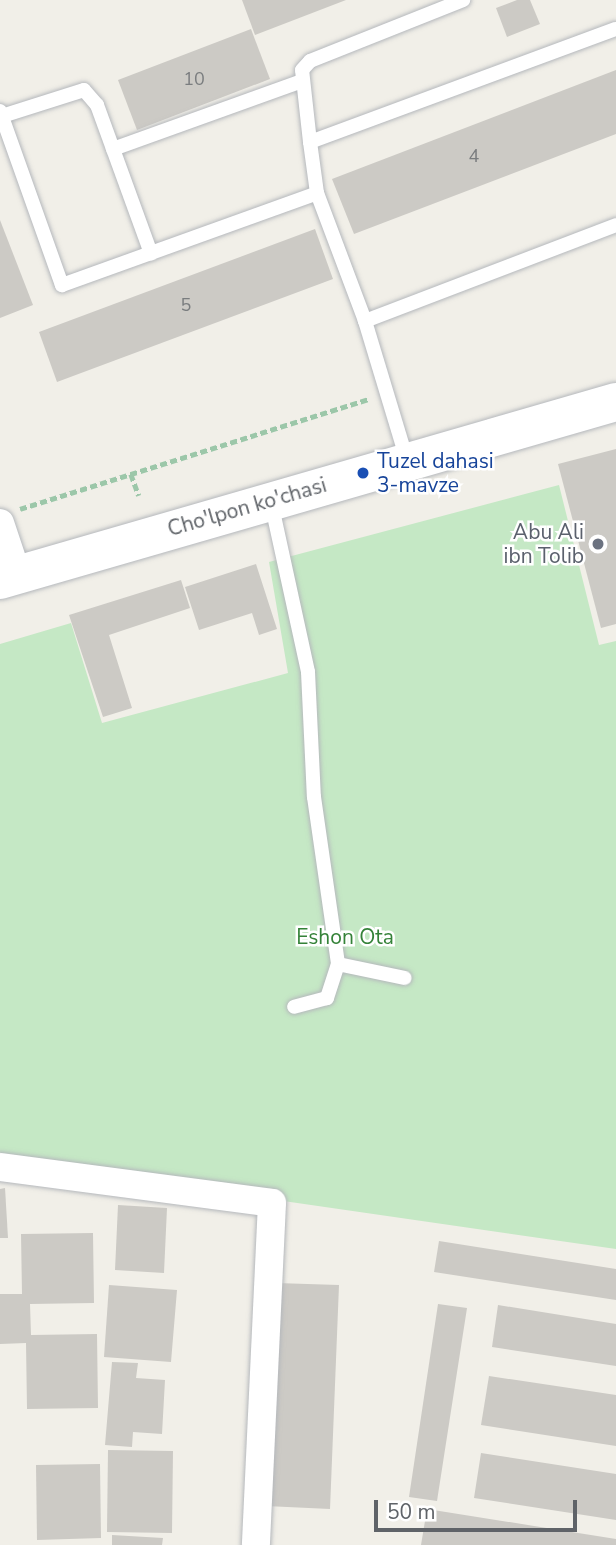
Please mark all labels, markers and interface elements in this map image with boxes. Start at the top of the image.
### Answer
house number: 10 [183,68,205,90]
house number: 4 [469,145,479,167]
house number: 5 [181,294,191,316]
place label: Tuzel dahasi 3-mavze [377,448,494,498]
marker: Tuzel dahasi 3-mavze [355,465,371,481]
street label: Cho'lpon ko'chasi [165,472,329,542]
place label: Abu Ali ibn Tolib [504,519,584,569]
marker: Abu Ali ibn Tolib [590,536,606,552]
park label: Eshon Ota [296,924,394,950]
scale bar [378,1486,581,1530]
text: 50 m [387,1498,436,1526]

